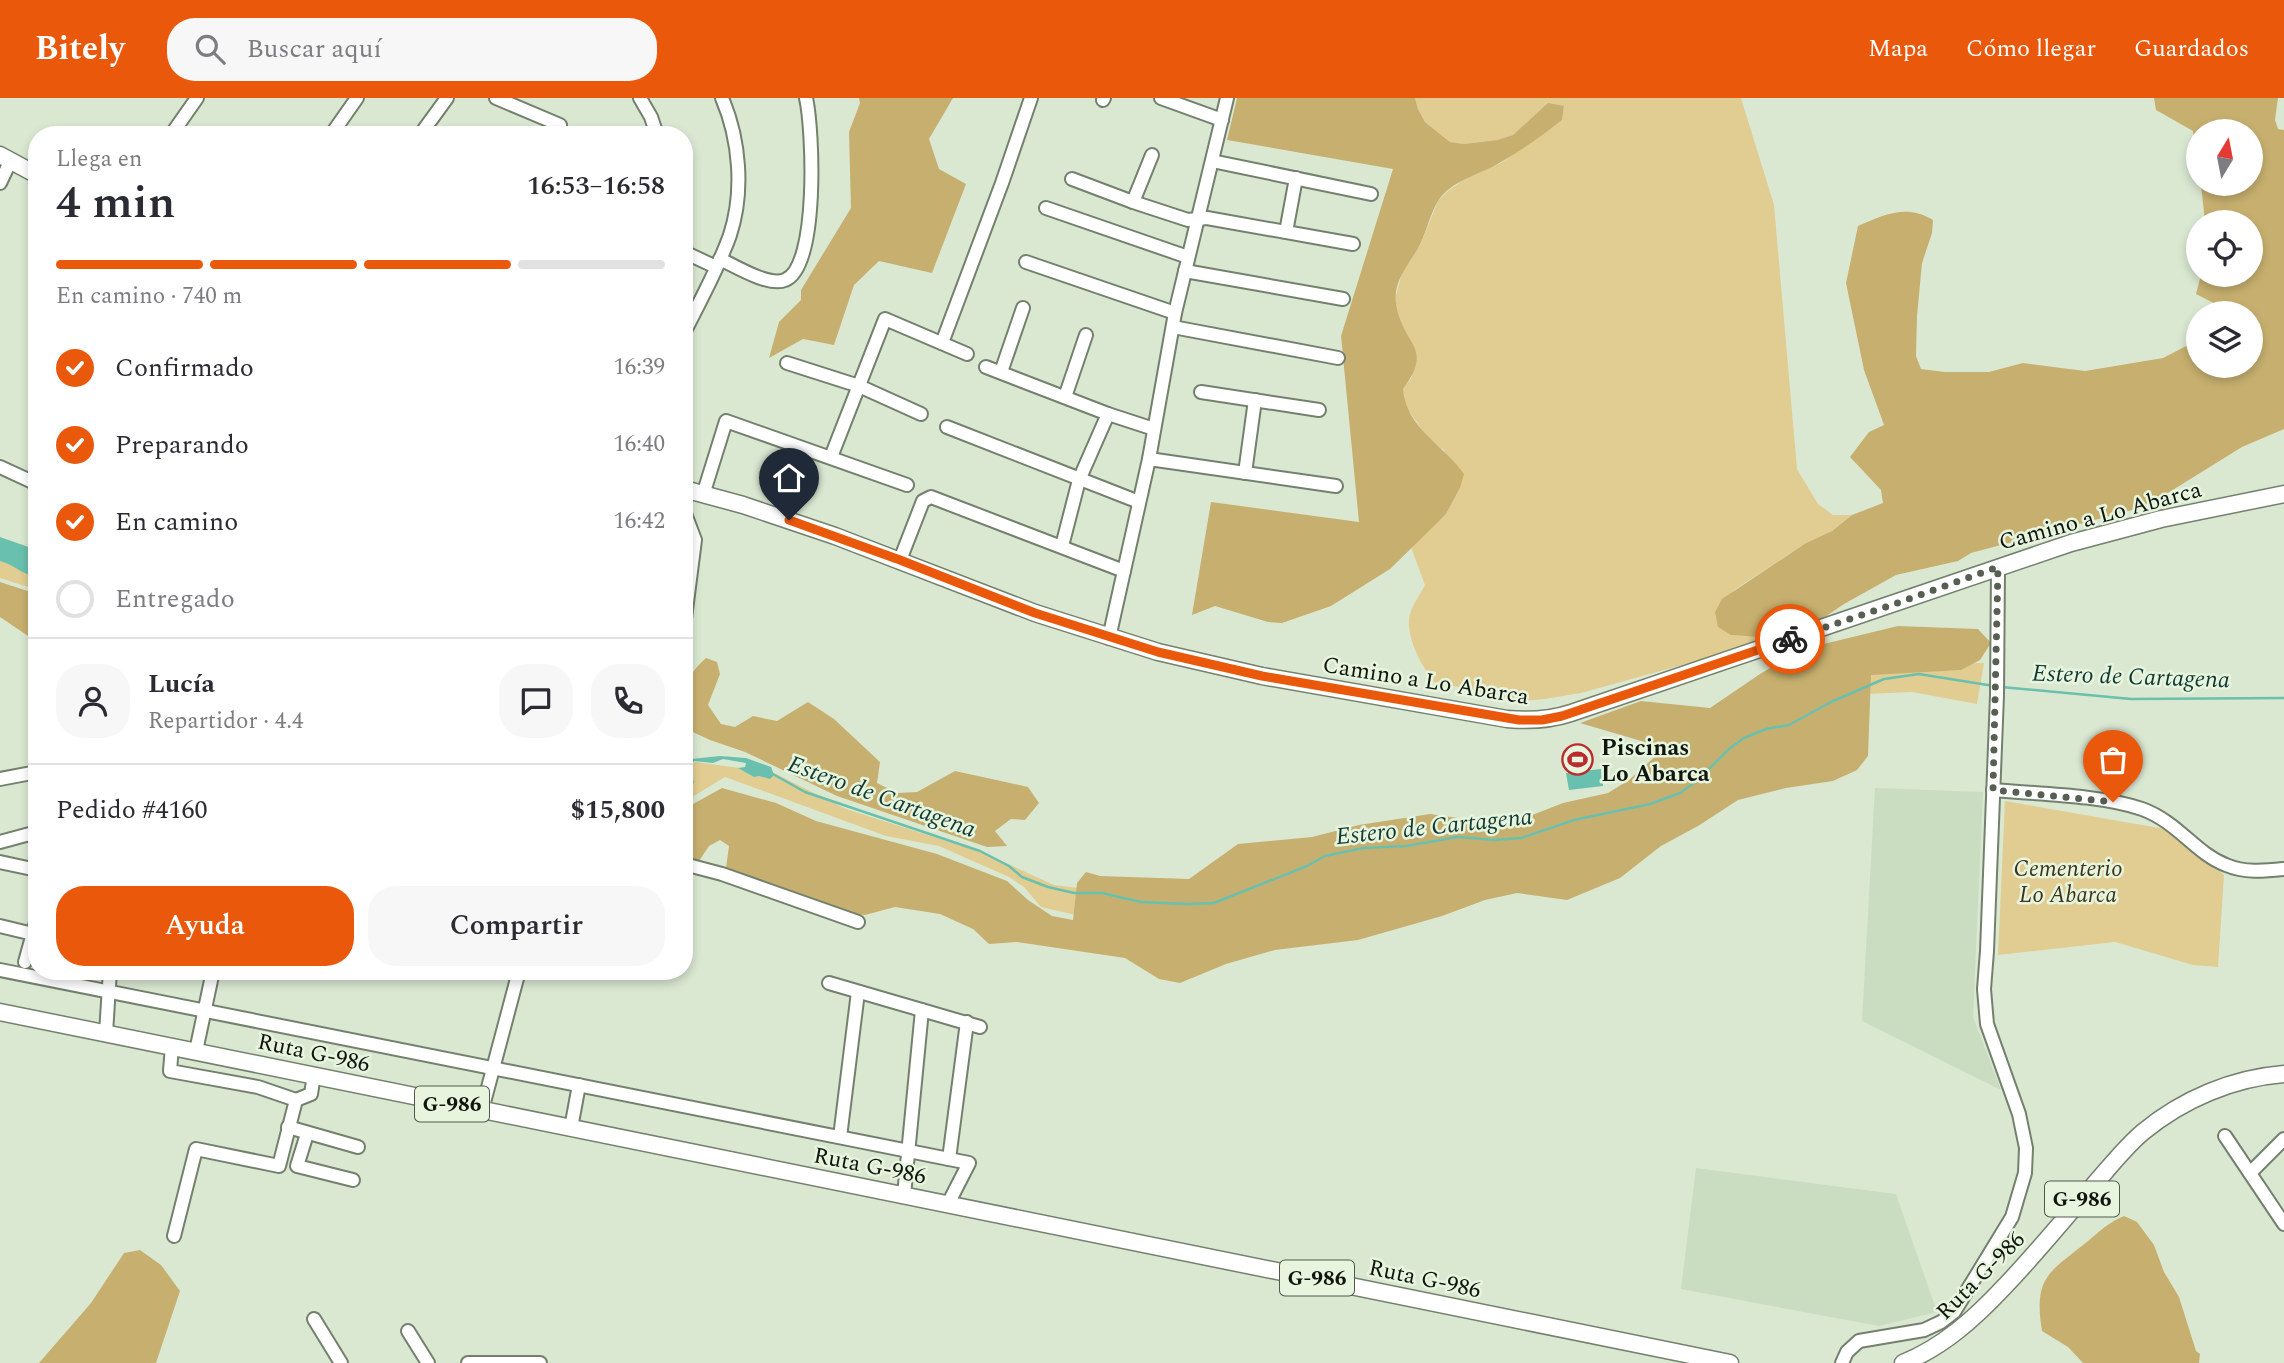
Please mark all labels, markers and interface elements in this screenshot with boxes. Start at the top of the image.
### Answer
search box [167,18,657,81]
text: Bitely [35,24,125,74]
text: Buscar aquí [247,29,382,69]
icon: search [191,30,229,68]
text: Mapa [1868,31,1928,67]
text: Cómo llegar [1966,31,2096,67]
text: Guardados [2134,31,2249,67]
north arrow [2186,119,2263,196]
map controls [2186,119,2263,378]
text: Llega en [56,142,142,177]
text: 16:53–16:58 [527,166,665,206]
text: 4 min [56,168,175,238]
button: locate [2186,210,2263,287]
text: En camino · 740 m [56,279,242,314]
button: layers [2186,301,2263,378]
text: Confirmado [115,348,254,388]
icon: check [56,349,94,387]
text: 16:39 [613,350,665,385]
text: Preparando [115,425,249,465]
icon: check [56,426,94,464]
text: 16:40 [613,427,665,462]
pin [759,448,819,520]
icon: home [770,459,808,497]
street label: Camino a Lo Abarca [1995,473,2206,560]
text: En camino [115,502,238,542]
icon: check [56,503,94,541]
text: 16:42 [613,504,665,539]
text: Entregado [115,579,235,619]
courier [1755,604,1825,674]
icon: bike [1771,620,1809,658]
street label: Camino a Lo Abarca [1320,648,1531,715]
water label: Estero de Cartagena [2031,656,2230,698]
button: person [56,664,130,738]
text: Lucía [148,664,215,704]
button: chat [499,664,573,738]
button: phone [591,664,665,738]
text: Repartidor · 4.4 [148,704,304,739]
pin [2083,730,2143,802]
place label: Piscinas Lo Abarca [1601,731,1710,792]
icon: bag [2094,741,2132,779]
sports icon: Piscinas Lo Abarca [1561,743,1595,777]
water label: Estero de Cartagena [783,746,981,848]
text: Pedido #4160 [56,790,207,830]
text: $15,800 [571,790,665,830]
water label: Estero de Cartagena [1334,799,1534,855]
park label: Cementerio Lo Abarca [2013,852,2123,913]
button: Ayuda [56,886,354,966]
button: Compartir [368,886,665,966]
street label: Ruta G-986 [254,1024,373,1082]
road number: G-986 [415,1086,489,1122]
street label: Ruta G-986 [810,1138,929,1195]
road number: G-986 [2045,1182,2119,1216]
street label: Ruta G-986 [1928,1223,2034,1329]
street label: Ruta G-986 [1365,1250,1484,1308]
road number: G-986 [1280,1260,1354,1296]

